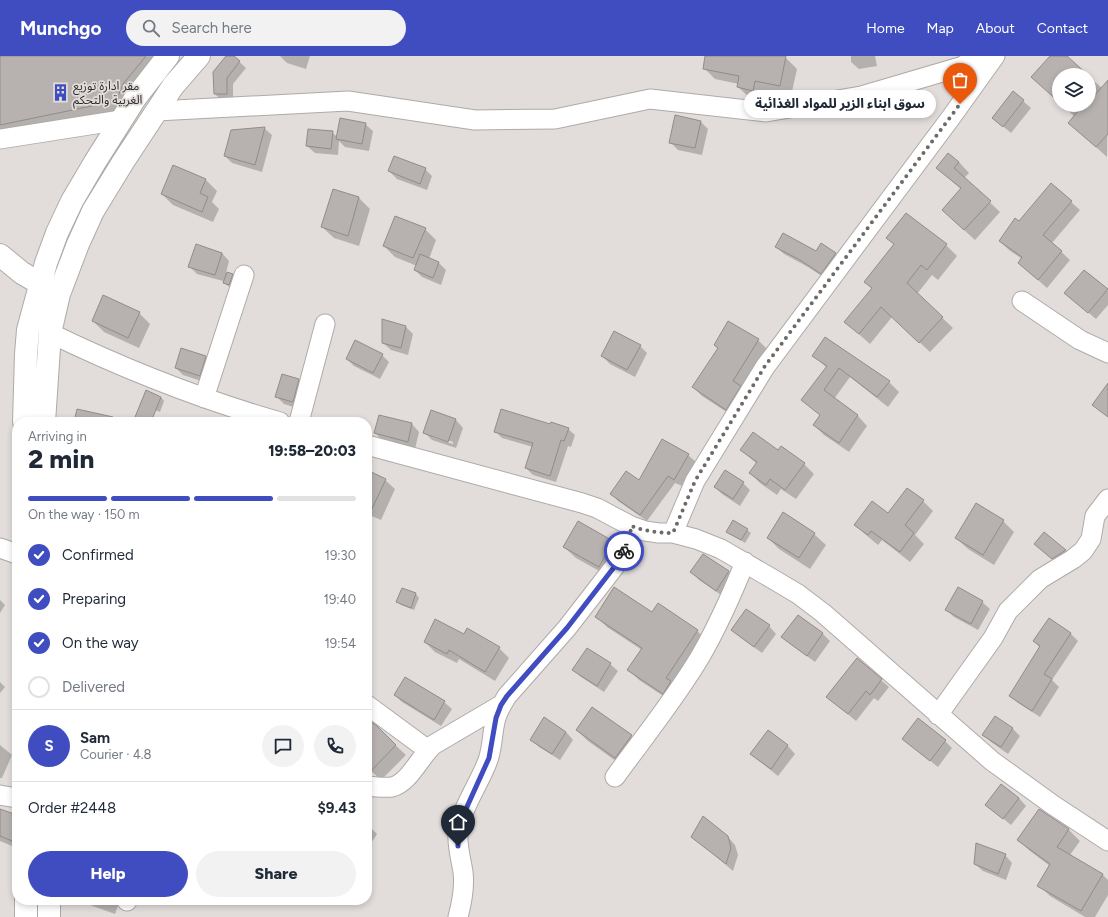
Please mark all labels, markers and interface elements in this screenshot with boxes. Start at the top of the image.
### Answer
search box [126,10,406,46]
text: Munchgo [20,17,102,40]
icon: search [140,17,162,39]
text: Search here [172,19,252,37]
text: Home [866,20,905,37]
text: Map [927,20,954,37]
text: About [976,20,1015,37]
text: Contact [1037,20,1088,37]
pin [943,63,977,104]
map controls [1052,68,1096,112]
button: layers [1052,68,1096,112]
icon: bag [949,69,971,91]
place label: مقر ادارة توزيع الغربية والتحكم [73,79,143,109]
building icon: مقر ادارة توزيع الغربية والتحكم [50,83,70,103]
callout: سوق ابناء الزير للمواد الغذائية [744,90,936,118]
text: سوق ابناء الزير للمواد الغذائية [755,96,925,111]
text: Arriving in [28,429,87,444]
text: 19:58–20:03 [268,442,356,460]
text: 2 min [28,443,94,475]
text: On the way · 150 m [28,507,140,522]
courier [604,531,644,571]
icon: bike [613,540,635,562]
icon: check [28,544,50,566]
text: Confirmed [62,546,134,564]
text: 19:30 [325,548,356,563]
icon: check [28,588,50,610]
text: Preparing [62,590,126,608]
text: 19:40 [324,592,356,607]
icon: check [28,632,50,654]
text: On the way [62,634,139,652]
text: 19:54 [324,636,356,651]
text: Delivered [62,678,125,696]
button: chat [262,725,304,767]
button: phone [314,725,356,767]
text: Sam [80,729,110,747]
text: S [44,737,54,755]
text: Courier · 4.8 [80,747,152,762]
text: Order #2448 [28,799,116,817]
text: $9.43 [317,799,356,817]
pin [441,805,475,846]
icon: home [447,811,469,833]
button: Help [28,851,188,897]
button: Share [196,851,356,897]

